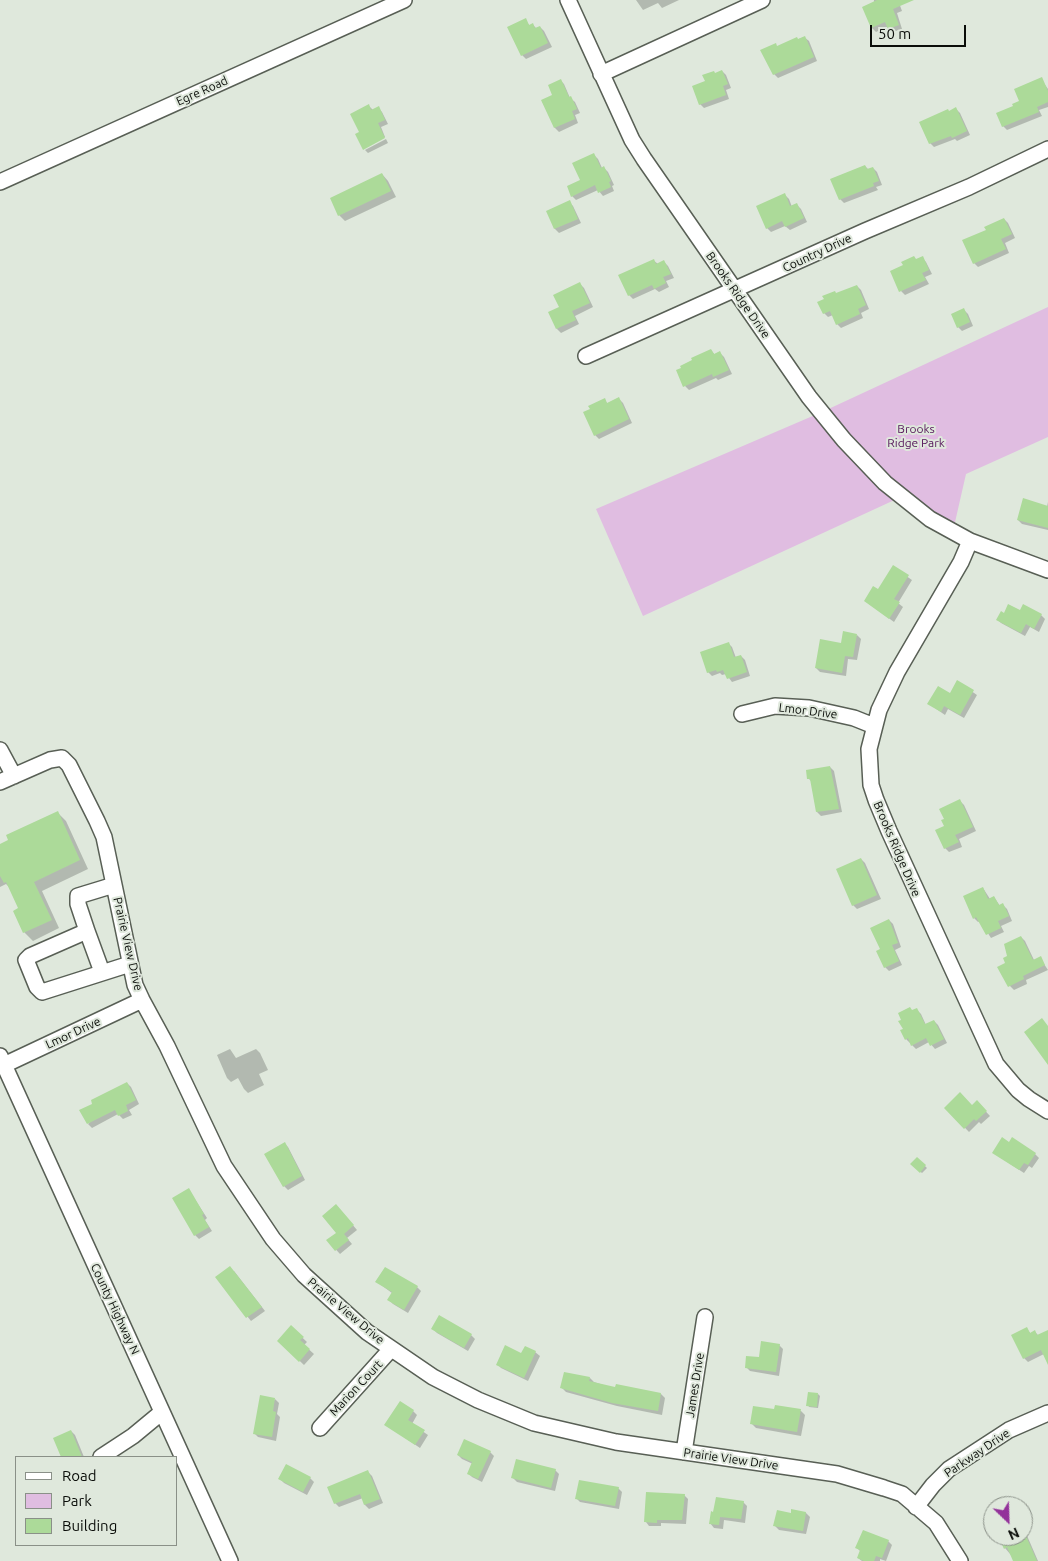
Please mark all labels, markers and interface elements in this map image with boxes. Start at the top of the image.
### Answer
scale bar [873,15,969,47]
text: 50 m [878,25,911,42]
street label: Egre Road [174,73,230,109]
street label: Country Drive [780,231,854,275]
street label: Brooks Ridge Drive [703,249,773,341]
park label: Brooks Ridge Park [887,422,945,450]
street label: Lmor Drive [778,700,838,722]
street label: Brooks Ridge Drive [870,799,924,899]
street label: Prairie View Drive [110,896,146,992]
street label: Lmor Drive [43,1014,103,1052]
street label: County Highway N [88,1261,142,1357]
street label: Prairie View Drive [305,1275,387,1347]
street label: James Drive [683,1352,707,1418]
street label: Marion Court [326,1357,386,1419]
street label: Parkway Drive [941,1426,1013,1480]
street label: Prairie View Drive [683,1445,779,1473]
legend [15,1456,178,1546]
text: Road [62,1467,97,1484]
text: Park [62,1492,92,1509]
north arrow [983,1496,1033,1546]
text: Building [62,1517,117,1534]
text: N [1006,1524,1022,1543]

